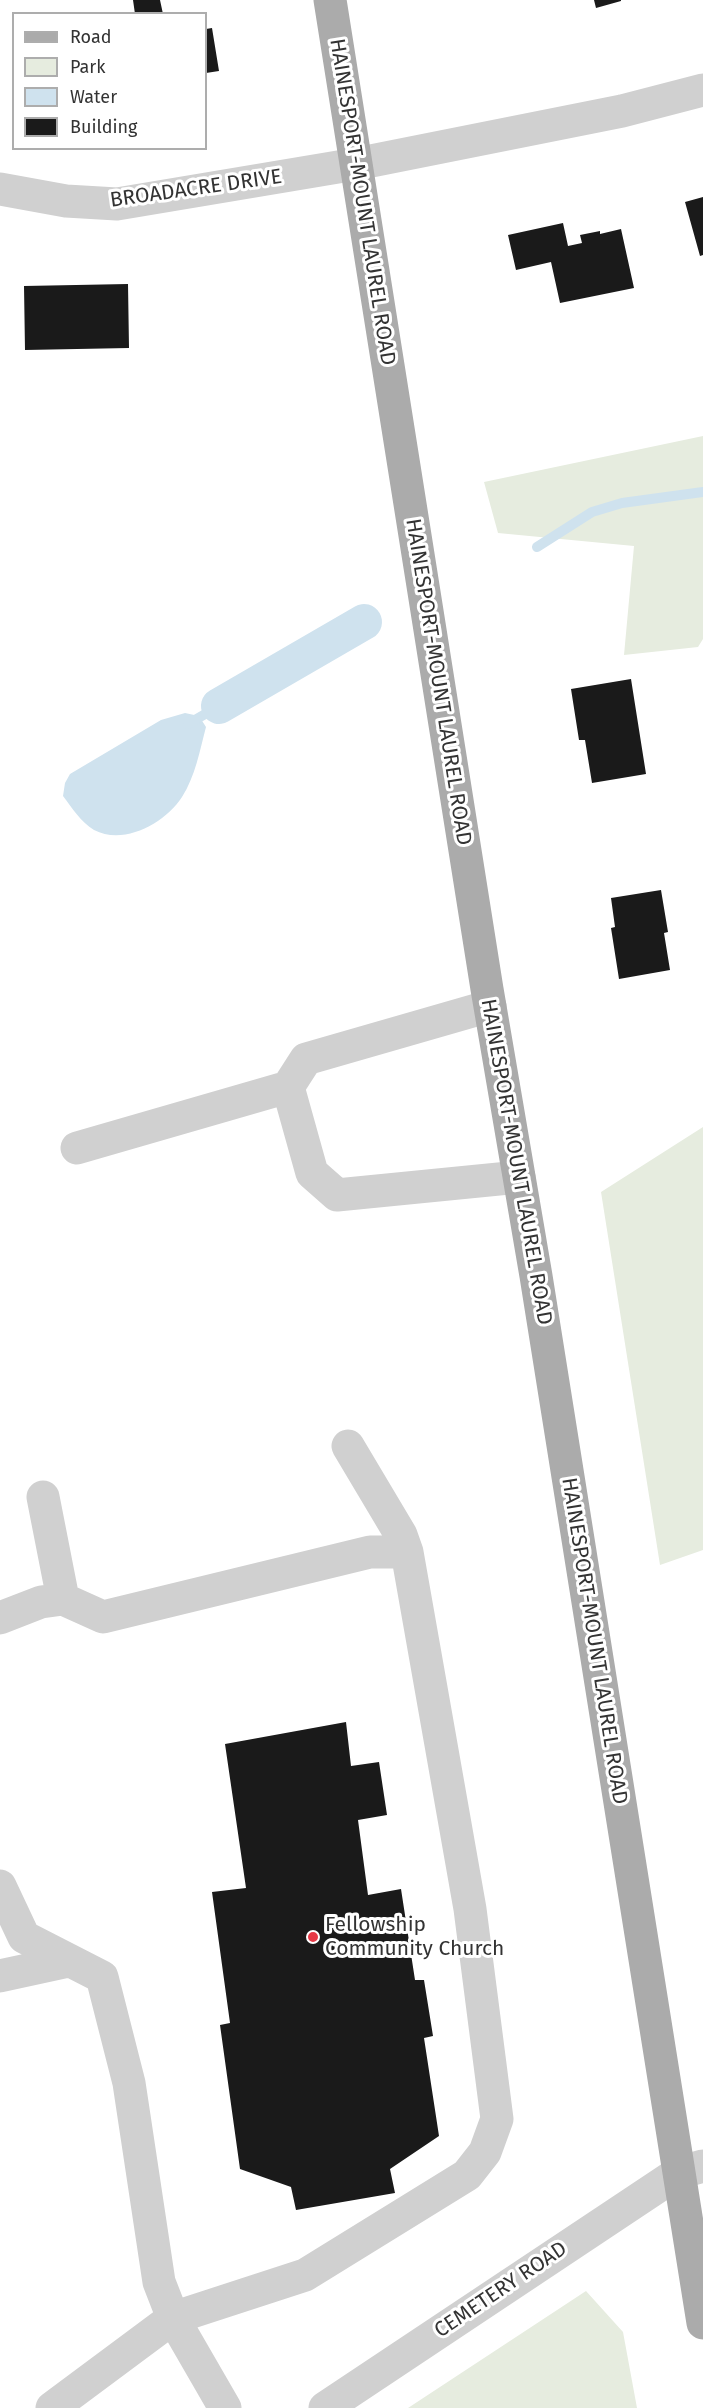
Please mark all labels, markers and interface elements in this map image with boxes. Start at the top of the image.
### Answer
legend [12,12,207,150]
text: Road [70,26,112,48]
street label: HAINESPORT-MOUNT LAUREL ROAD [324,37,400,367]
text: Park [70,56,105,78]
text: Water [70,86,117,108]
text: Building [70,116,137,138]
street label: BROADACRE DRIVE [108,164,284,214]
street label: HAINESPORT-MOUNT LAUREL ROAD [400,517,476,847]
street label: HAINESPORT-MOUNT LAUREL ROAD [475,997,557,1327]
street label: HAINESPORT-MOUNT LAUREL ROAD [556,1476,632,1806]
place label: Fellowship Community Church [325,1912,504,1962]
marker: Fellowship Community Church [306,1930,320,1944]
street label: CEMETERY ROAD [430,2236,572,2344]

